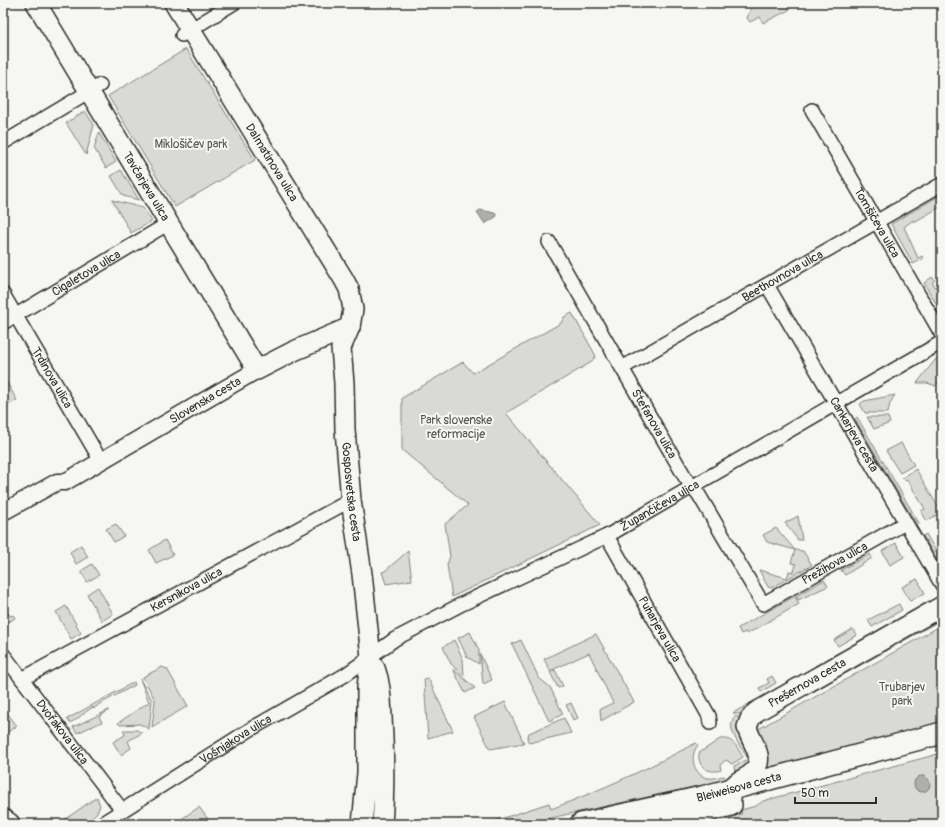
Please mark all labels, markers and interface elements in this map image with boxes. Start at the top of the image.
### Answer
street label: Dalmatinova ulica [242,121,302,204]
park label: Miklošičev park [154,137,228,152]
street label: Tavčarjeva ulica [120,149,173,224]
street label: Tomšičeva ulica [851,185,903,261]
street label: Cigaletova ulica [49,246,124,299]
street label: Beethovnova ulica [739,246,826,305]
street label: Trdinova ulica [28,344,76,411]
street label: Slovenska cesta [167,373,244,427]
street label: Štefanova ulica [628,386,680,461]
street label: Cankarjeva cesta [826,394,882,475]
park label: Park slovenske reformacije [420,413,492,442]
street label: Gosposvetska cesta [339,441,365,543]
street label: Župančičeva ulica [617,477,702,534]
street label: Prežihova ulica [799,538,870,588]
street label: Kersnikova ulica [148,564,225,615]
street label: Puharjeva ulica [635,594,685,665]
street label: Prešernova cesta [766,655,849,711]
park label: Trubarjev park [879,680,925,709]
street label: Dvořakova ulica [33,697,92,768]
street label: Vošnjakova ulica [197,711,275,767]
street label: Bleiweisova cesta [695,769,783,806]
scale bar [795,779,876,805]
text: 50 m [801,786,829,801]

